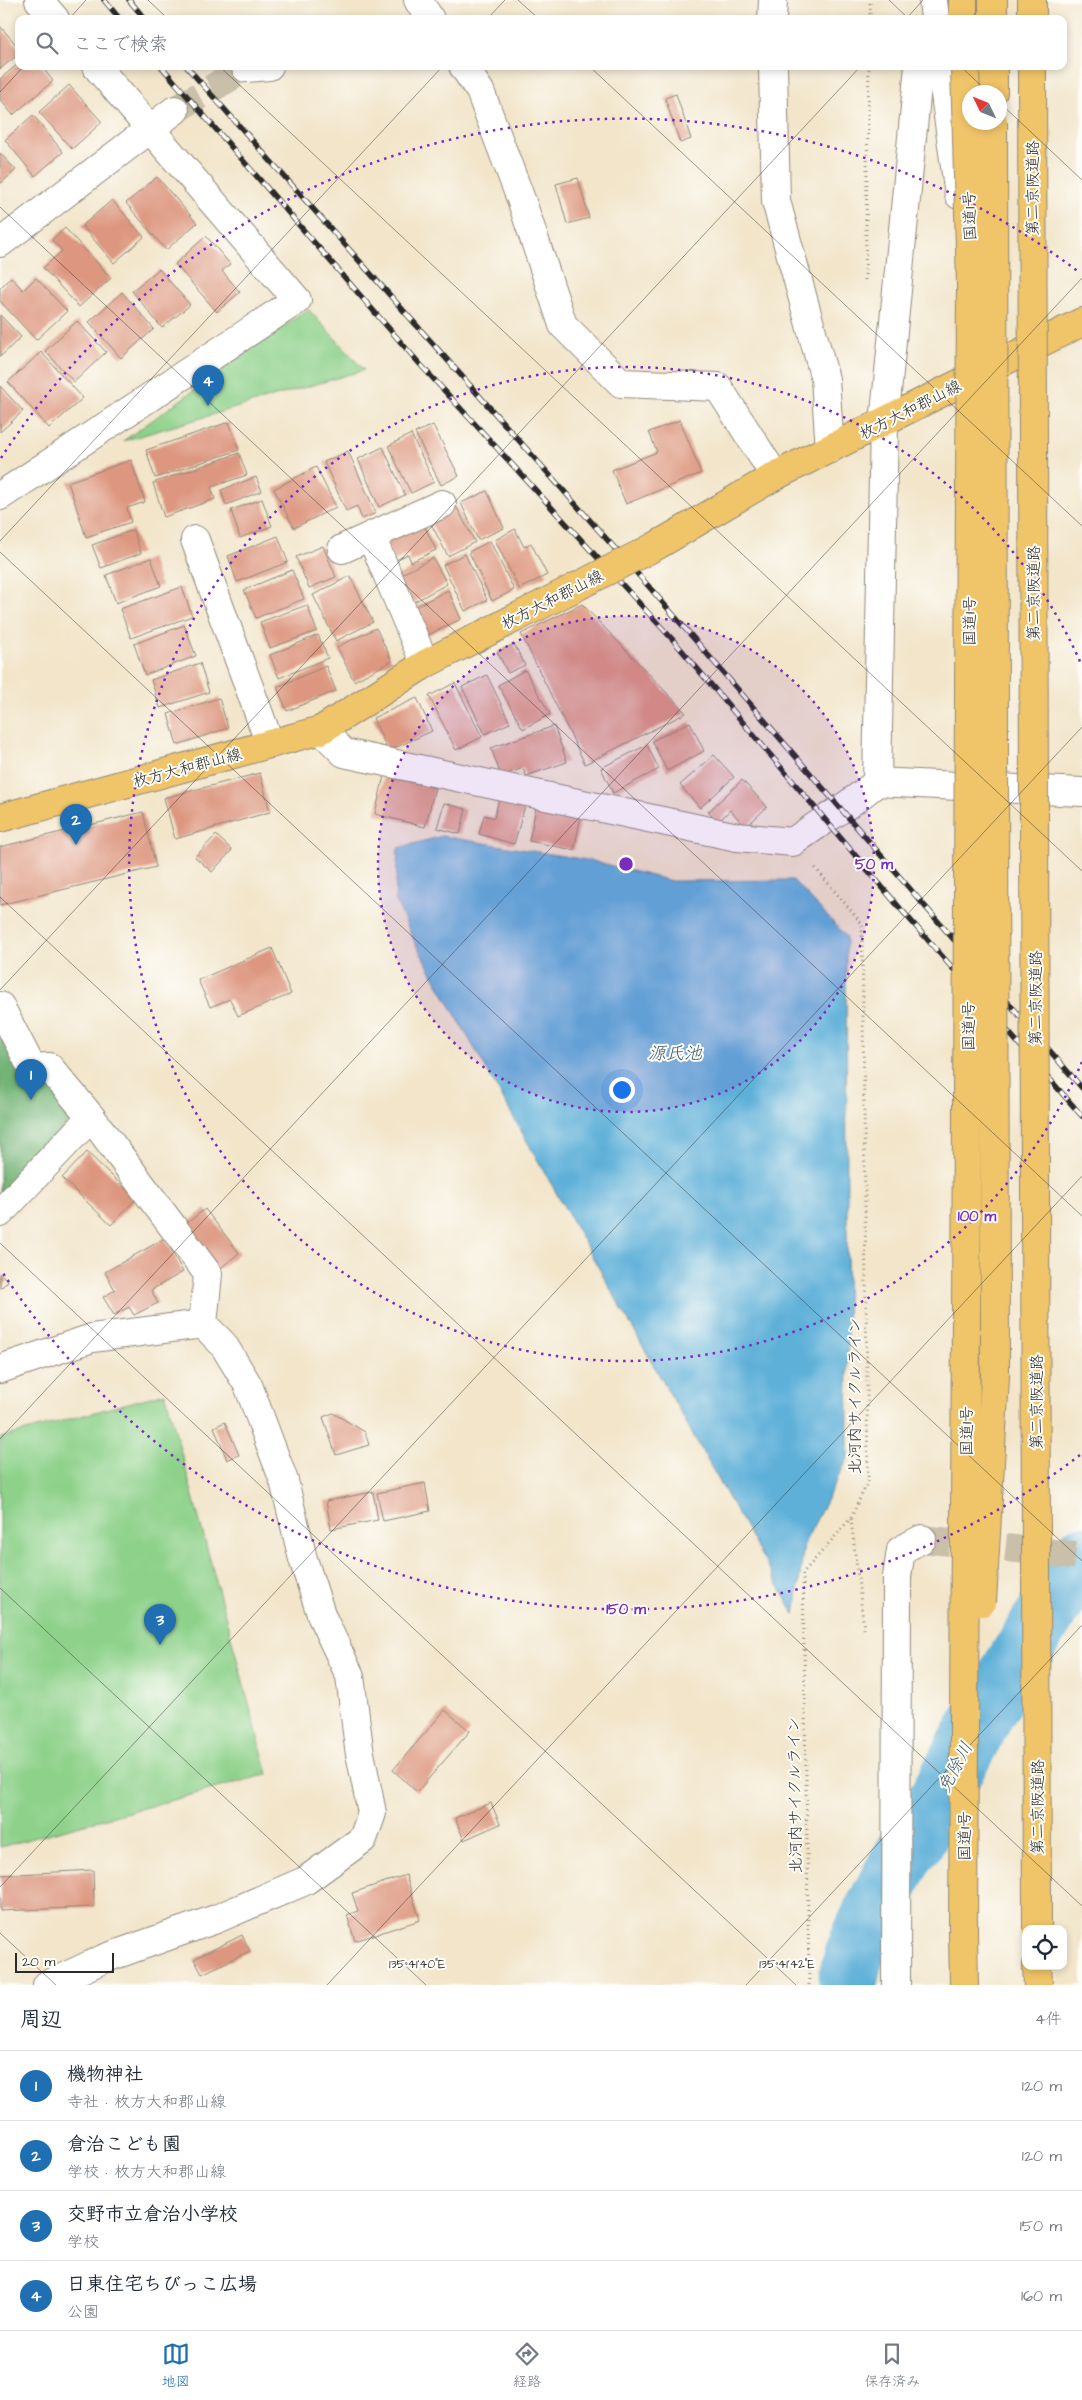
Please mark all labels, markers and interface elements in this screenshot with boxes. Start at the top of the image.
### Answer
search box [15,15,1067,70]
icon: search [33,29,61,57]
text: ここで検索 [73,31,168,58]
north arrow [962,85,1007,130]
street label: 第二京阪道路 [1022,140,1044,236]
street label: 国道1号 [958,191,982,241]
pin: 4 [192,365,224,406]
street label: 枚方大和郡山線 [856,375,965,445]
street label: 第二京阪道路 [1023,545,1045,641]
street label: 枚方大和郡山線 [498,565,607,635]
street label: 国道1号 [959,596,981,646]
street label: 枚方大和郡山線 [130,743,244,793]
pin: 2 [60,804,92,845]
text: 50 m [855,854,893,875]
centre of rings [617,855,635,873]
street label: 第二京阪道路 [1025,950,1047,1046]
street label: 国道1号 [958,1001,980,1051]
water label: 源氏池 [648,1041,703,1066]
pin: 1 [15,1059,47,1100]
your location [609,1077,635,1103]
text: 100 m [958,1206,997,1227]
street label: 北河内サイクルライン [844,1318,866,1474]
street label: 第二京阪道路 [1026,1354,1048,1450]
street label: 国道1号 [956,1406,978,1456]
text: 150 m [606,1599,646,1620]
pin: 3 [144,1604,176,1645]
street label: 北河内サイクルライン [783,1716,807,1874]
water label: 免除川 [932,1738,979,1797]
street label: 第二京阪道路 [1027,1759,1049,1855]
street label: 国道1号 [954,1811,976,1861]
map controls [1022,1925,1067,1970]
button: locate [1022,1925,1067,1970]
scale bar [15,1950,114,1973]
text: 20 m [22,1952,55,1972]
text: 135°41'40"E [389,1956,445,1973]
text: 135°41'42"E [759,1956,815,1973]
text: 周辺 [20,2005,62,2034]
text: 4件 [1035,2008,1062,2030]
text: 機物神社 [67,2061,143,2088]
text: 1 [35,2075,37,2097]
text: 120 m [1022,2075,1062,2097]
text: 寺社 · 枚方大和郡山線 [67,2091,226,2113]
text: 倉治こども園 [67,2131,181,2158]
text: 2 [31,2145,41,2167]
text: 120 m [1022,2145,1062,2167]
text: 学校 · 枚方大和郡山線 [67,2161,226,2183]
text: 交野市立倉治小学校 [67,2201,238,2228]
text: 3 [32,2215,40,2237]
text: 150 m [1020,2215,1062,2237]
text: 学校 [67,2231,99,2253]
text: 日東住宅ちびっこ広場 [67,2271,257,2298]
text: 4 [31,2285,41,2307]
text: 160 m [1021,2285,1062,2307]
text: 公園 [67,2301,99,2323]
tab: 地図 [162,2340,190,2392]
tab: 経路 [513,2340,541,2392]
tab: 保存済み [864,2340,920,2392]

